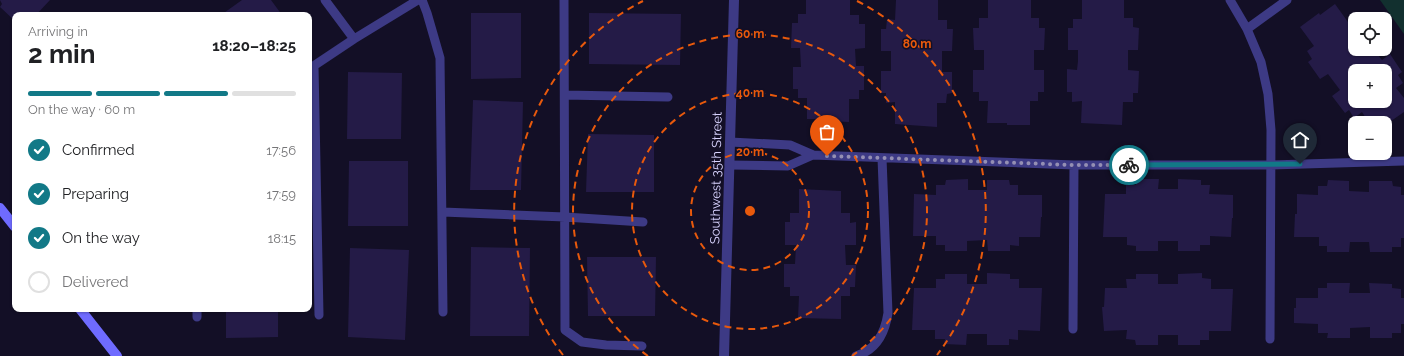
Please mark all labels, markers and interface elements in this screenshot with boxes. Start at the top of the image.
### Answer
map controls [1348,12,1392,160]
button: locate [1348,12,1392,56]
text: Arriving in [28,24,88,39]
text: 60 m [736,27,764,41]
text: 18:20–18:25 [212,37,296,55]
text: 80 m [903,37,931,51]
text: 2 min [28,39,95,69]
button: + [1348,64,1392,108]
text: 40 m [736,86,764,100]
text: On the way · 60 m [28,102,135,117]
street label: Southwest 35th Street [707,111,725,244]
pin [810,115,844,156]
button: − [1348,116,1392,160]
icon: bag [816,121,838,143]
pin [1283,123,1317,164]
icon: home [1289,129,1311,151]
icon: check [28,139,50,161]
text: Confirmed [62,141,135,159]
text: 17:56 [266,143,296,158]
text: 20 m [736,145,764,159]
courier [1109,145,1149,185]
icon: bike [1118,154,1140,176]
icon: check [28,183,50,205]
text: Preparing [62,185,129,203]
text: 17:59 [266,187,296,202]
centre of rings [743,204,757,218]
icon: check [28,227,50,249]
text: On the way [62,229,140,247]
text: 18:15 [268,231,296,246]
text: Delivered [62,273,129,291]

